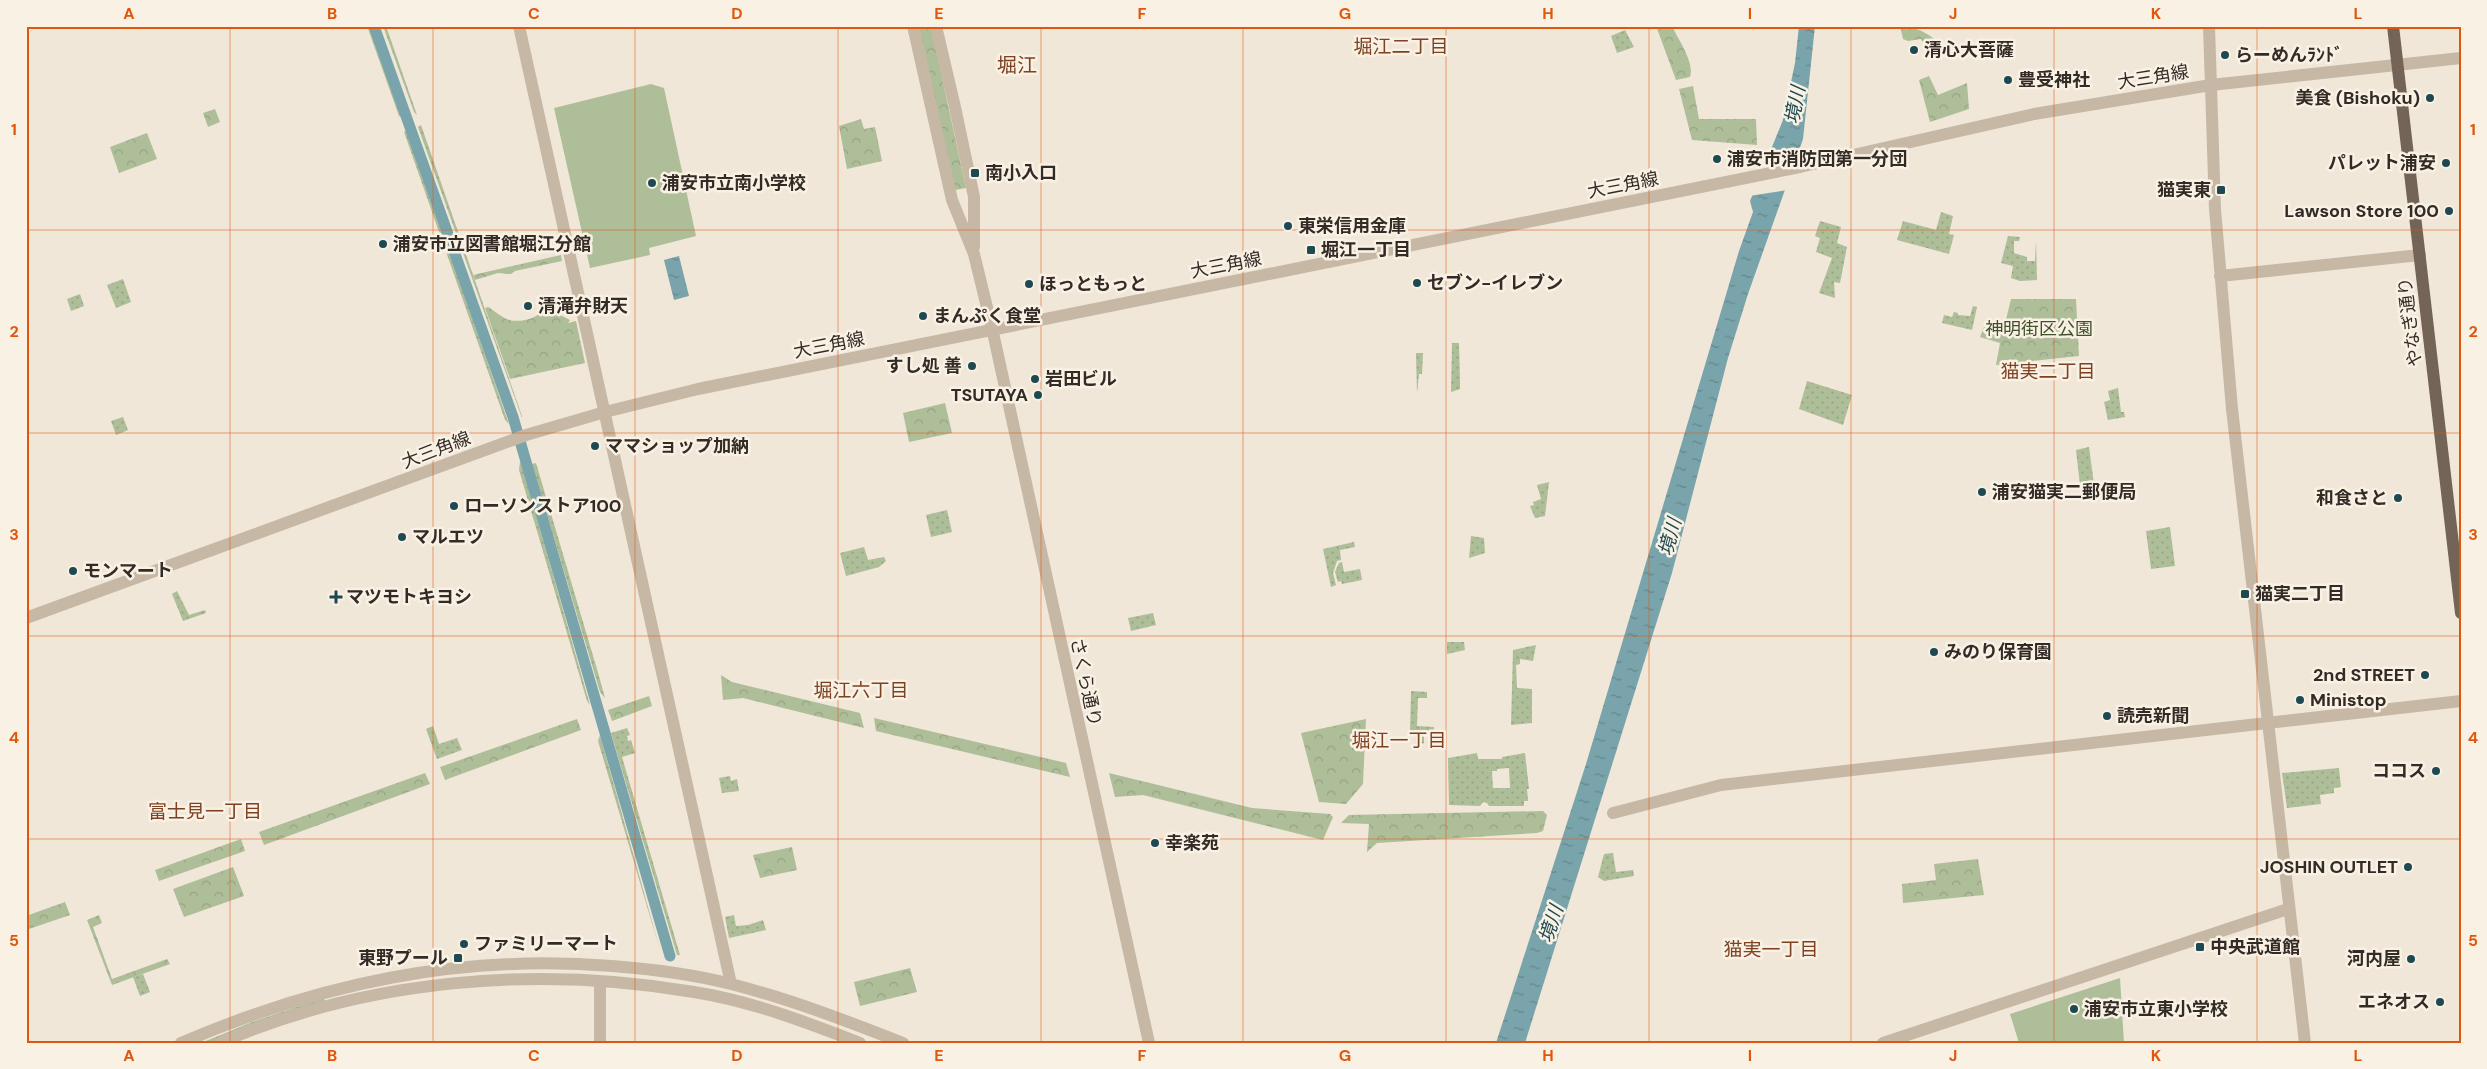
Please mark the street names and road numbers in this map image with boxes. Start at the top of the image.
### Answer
street label: 大三角線 [2116,60,2190,94]
street label: 大三角線 [1585,166,1661,204]
street label: 大三角線 [1188,246,1264,284]
street label: やなぎ通り [2393,276,2427,368]
street label: 大三角線 [791,326,867,364]
street label: 大三角線 [398,426,474,474]
street label: さくら通り [1065,635,1107,729]

